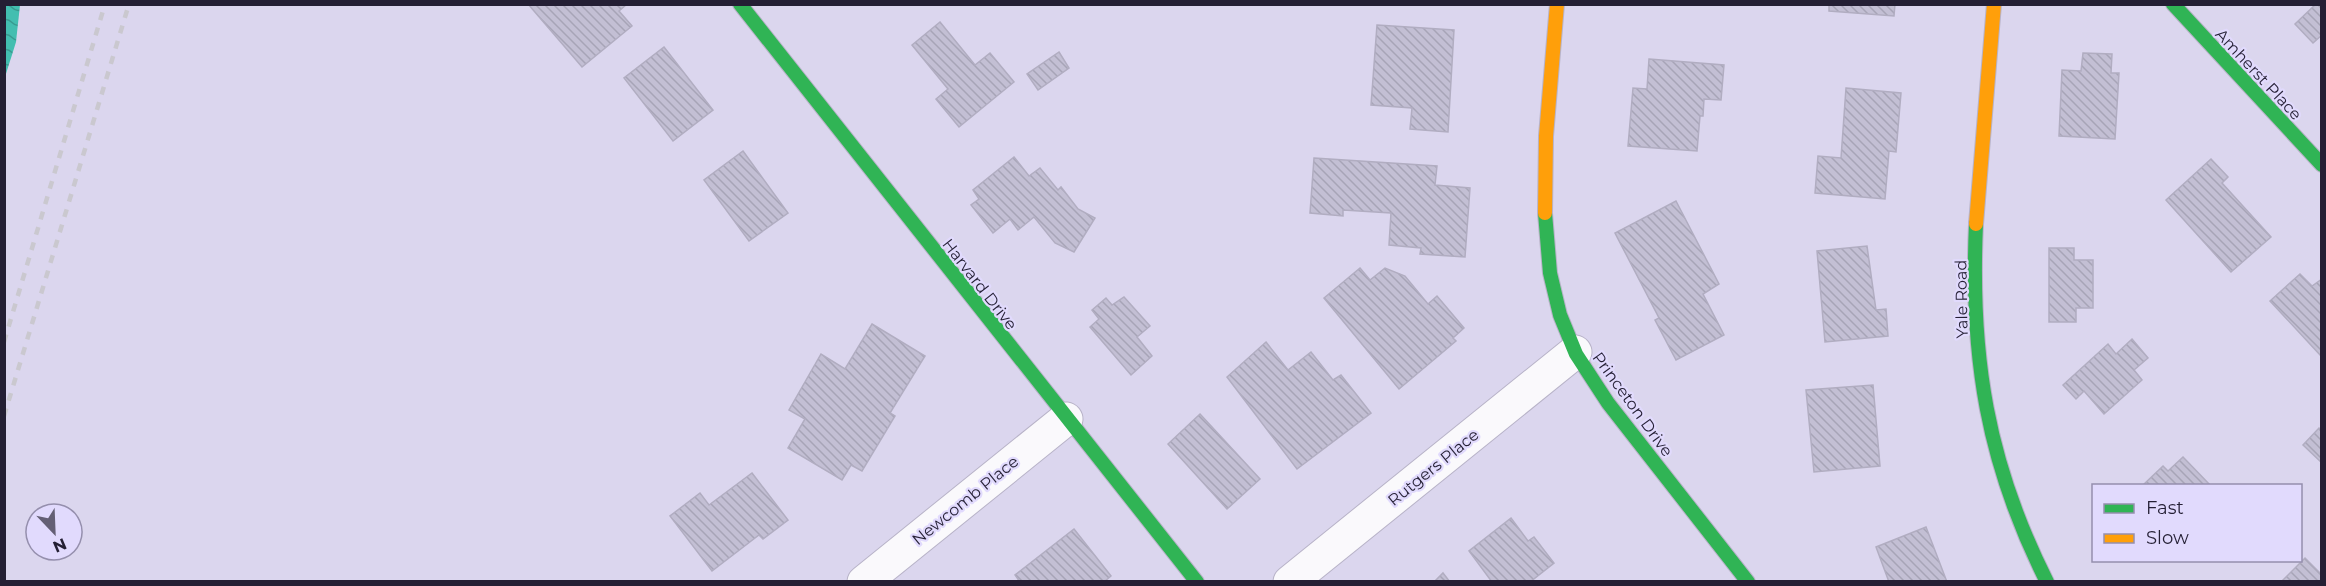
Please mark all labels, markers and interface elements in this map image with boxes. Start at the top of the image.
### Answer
street label: Amherst Place [2212,25,2306,124]
street label: Harvard Drive [938,235,1021,334]
street label: Yale Road [1951,260,1972,338]
street label: Princeton Drive [1588,348,1677,460]
street label: Rutgers Place [1384,425,1483,510]
street label: Newcomb Place [908,452,1022,549]
legend [2092,484,2302,562]
text: Fast [2146,497,2184,519]
north arrow [24,502,84,562]
text: Slow [2146,527,2189,549]
text: N [50,534,69,557]

